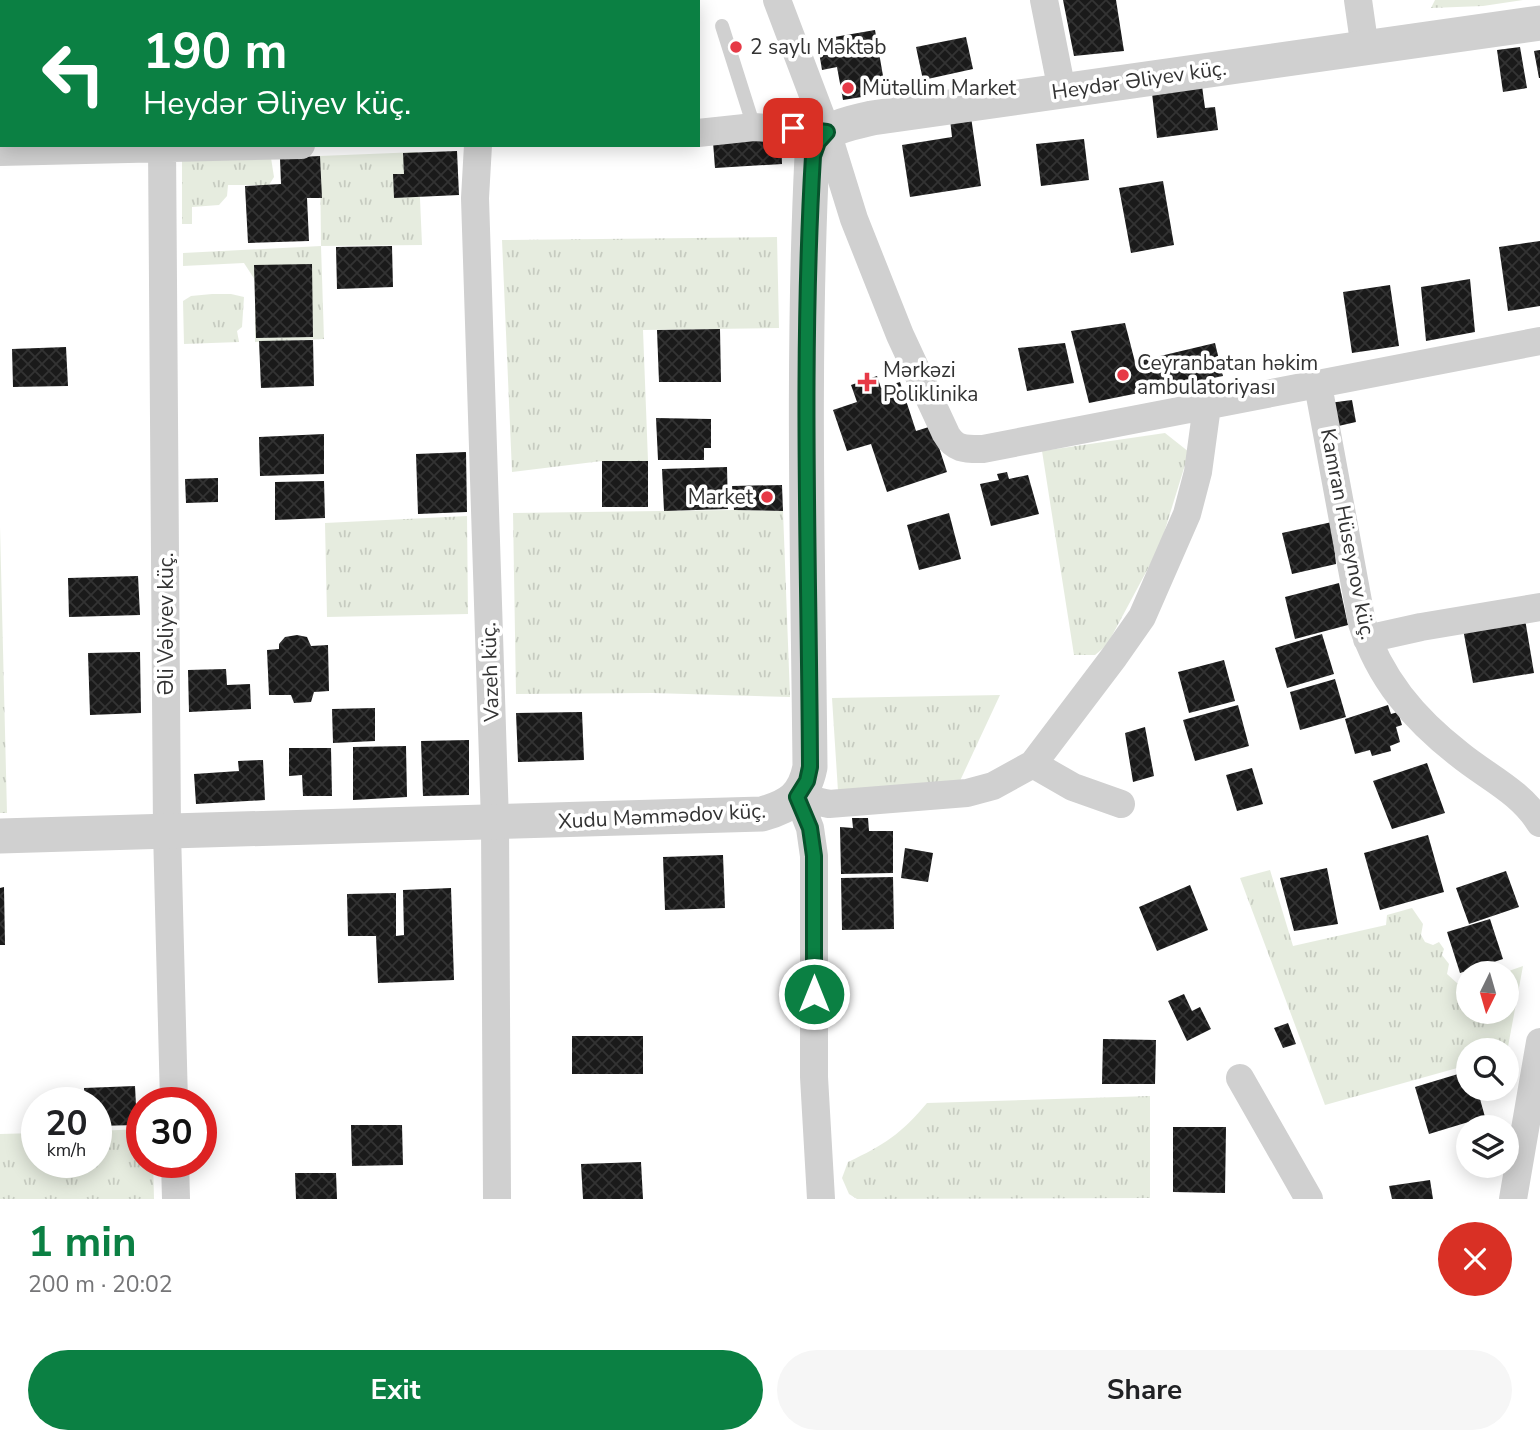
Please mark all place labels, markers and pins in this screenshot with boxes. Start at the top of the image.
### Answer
place label: 2 saylı Məktəb [750,33,886,61]
marker: 2 saylı Məktəb [728,39,744,55]
place label: Mütəllim Market [862,74,1017,102]
marker: Mütəllim Market [840,80,856,96]
pin [763,98,823,158]
place label: Ceyranbatan həkim ambulatoriyası [1137,349,1318,401]
place label: Mərkəzi Poliklinika [883,356,979,408]
marker: Ceyranbatan həkim ambulatoriyası [1115,367,1131,383]
marker: Mərkəzi Poliklinika [857,372,877,392]
place label: Market [688,483,754,511]
marker: Market [759,489,775,505]

